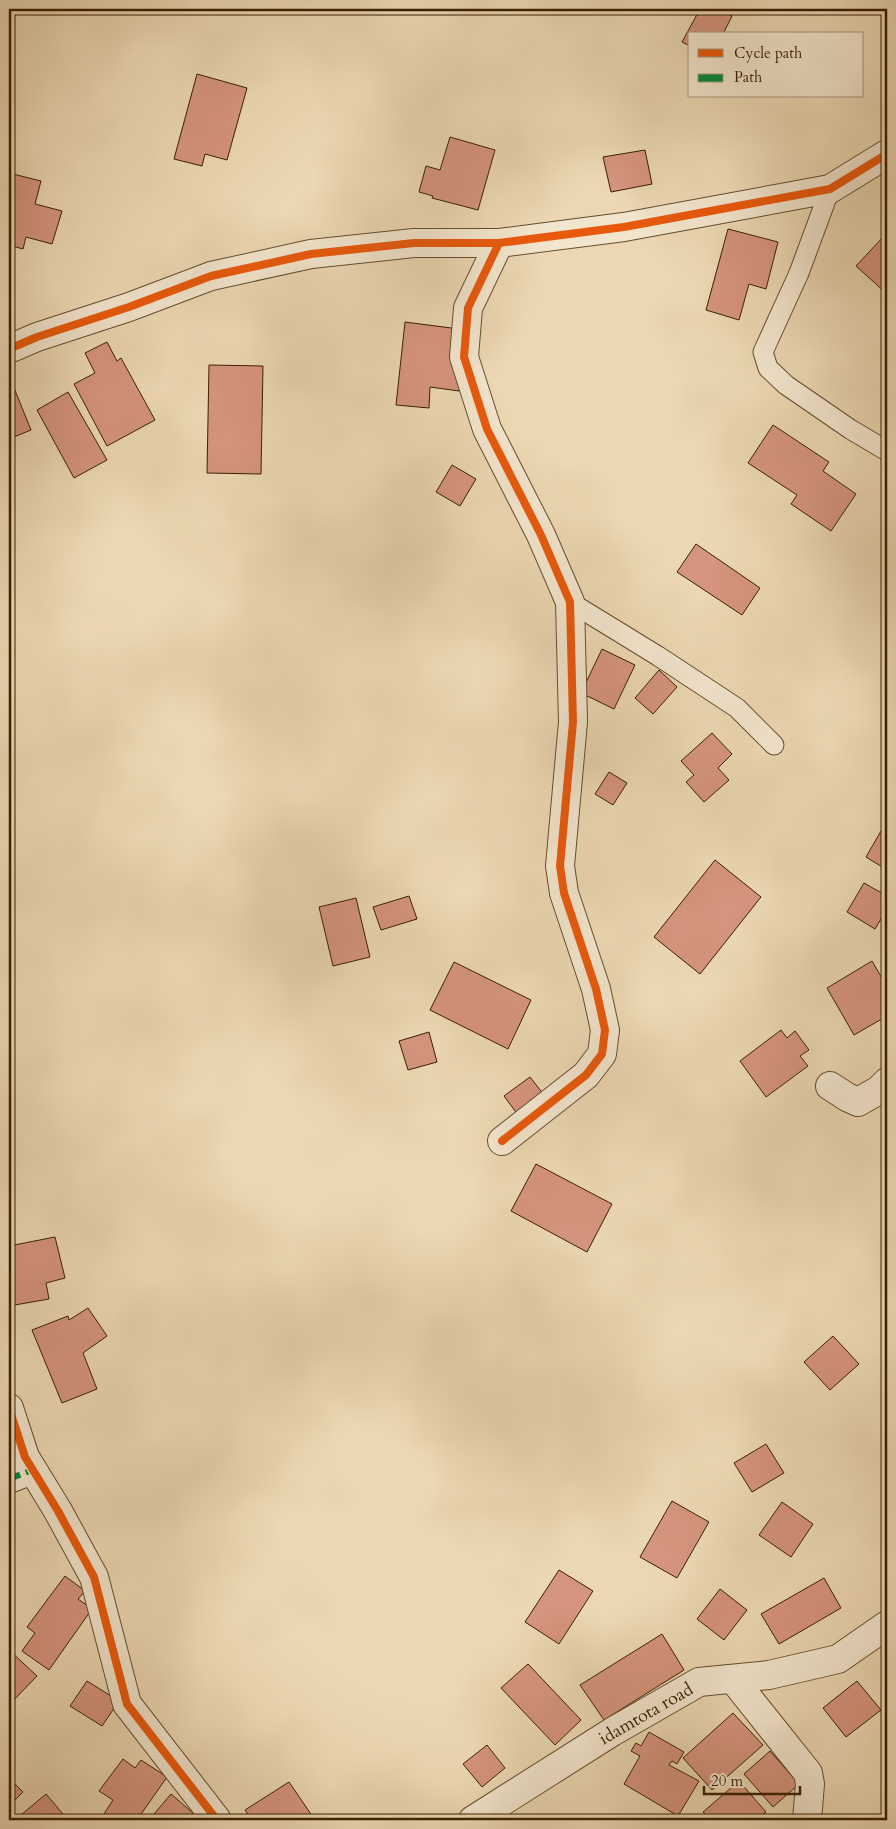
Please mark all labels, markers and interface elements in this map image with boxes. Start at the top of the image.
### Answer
legend [688,32,864,98]
text: Cycle path [734,43,803,63]
text: Path [734,67,763,87]
street label: idamtota road [594,1677,698,1751]
scale bar [704,1764,800,1796]
text: 20 m [711,1771,743,1791]

